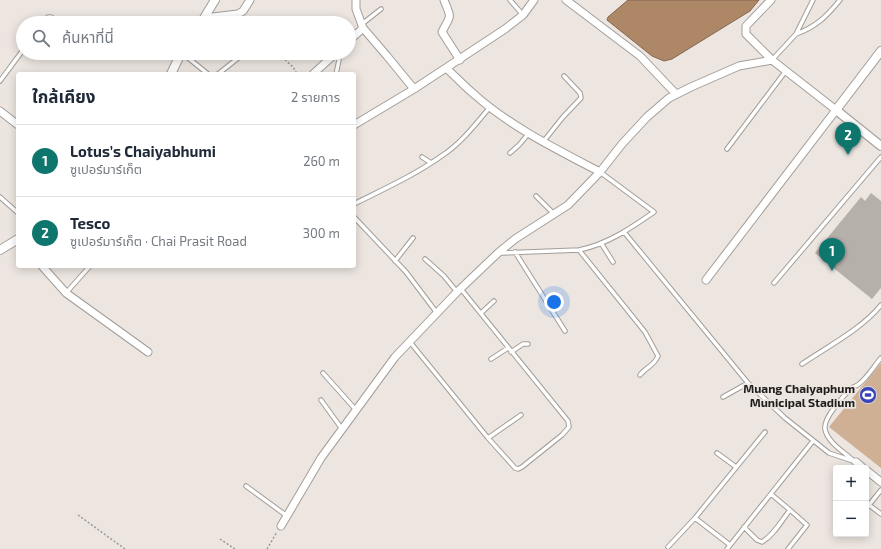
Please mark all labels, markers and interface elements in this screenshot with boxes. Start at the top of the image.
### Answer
search box [16,16,356,60]
icon: search [30,27,52,49]
text: ค้นหาที่นี่ [62,28,114,46]
text: ใกล้เคียง [32,86,95,106]
text: 2 รายการ [291,89,340,105]
pin: 2 [835,122,861,155]
text: Lotus’s Chaiyabhumi [70,142,216,160]
text: 1 [42,153,48,169]
text: 260 m [303,153,340,169]
text: ซูเปอร์มาร์เก็ต [70,161,142,177]
text: Tesco [70,214,110,232]
text: 2 [41,225,49,241]
text: 300 m [303,225,340,241]
text: ซูเปอร์มาร์เก็ต · Chai Prasit Road [70,233,247,249]
pin: 1 [819,238,845,271]
your location [544,292,564,312]
place label: Muang Chaiyaphum Municipal Stadium [743,381,855,409]
sports icon: Muang Chaiyaphum Municipal Stadium [858,385,878,405]
map controls [833,465,869,537]
button: + [833,465,869,501]
button: − [833,501,869,537]

